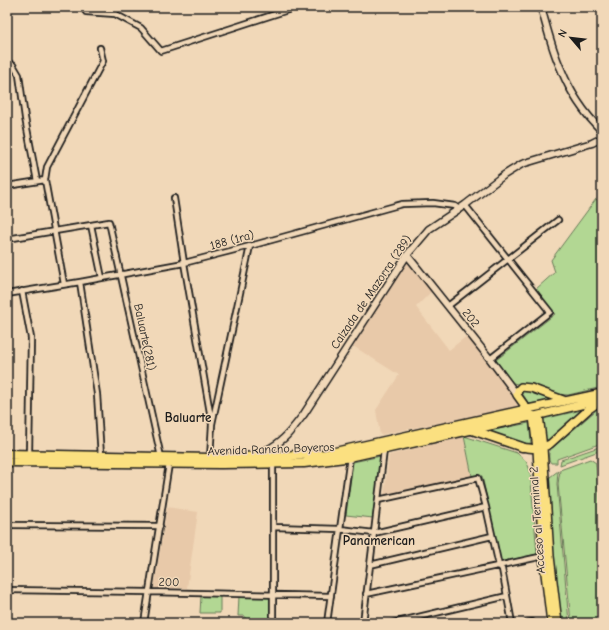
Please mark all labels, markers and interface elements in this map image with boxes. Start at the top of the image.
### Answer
north arrow [551,18,591,58]
text: N [555,27,570,40]
street label: 188 (1ra) [209,227,255,253]
street label: Calzada de Mazorra (289) [328,232,414,352]
street label: Baluarte(281) [131,302,159,372]
street label: 202 [459,306,483,330]
district label: Baluarte [165,410,212,425]
street label: Avenida Rancho Boyeros [207,440,335,458]
street label: Acceso al Terminal 2 [526,466,548,574]
district label: Panamerican [343,533,415,548]
street label: 200 [158,575,180,589]

